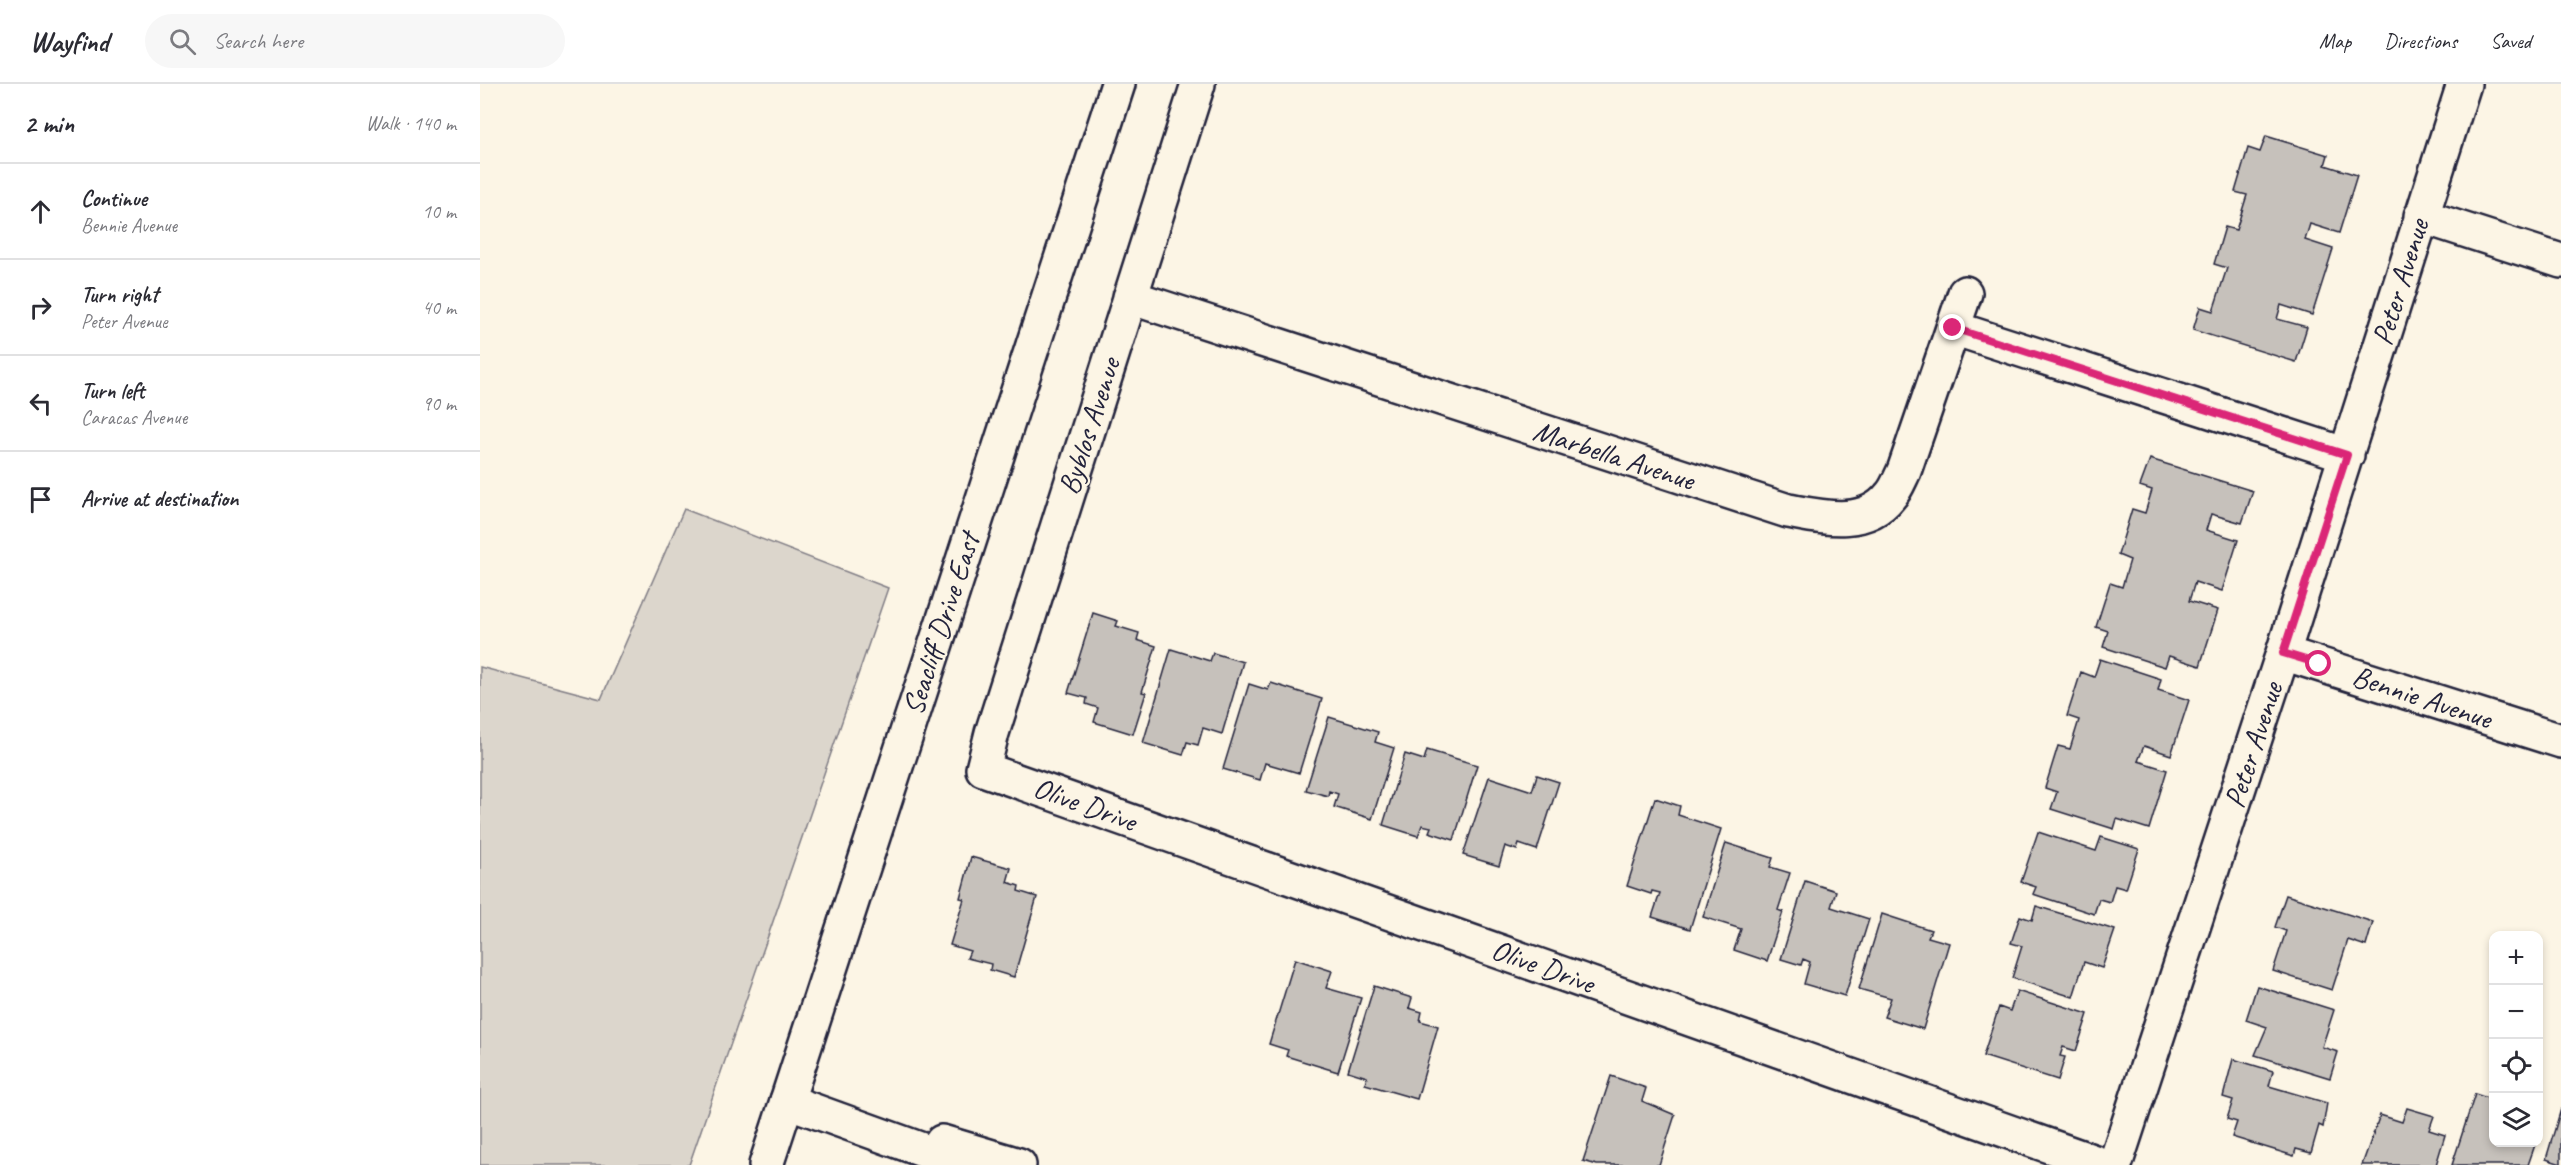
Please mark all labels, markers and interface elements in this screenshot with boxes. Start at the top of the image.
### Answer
search box [145,14,565,68]
text: Wayfind [30,24,109,59]
icon: search [166,25,199,58]
text: Search here [214,27,303,55]
text: Map [2319,28,2351,54]
text: Directions [2384,28,2457,54]
text: Saved [2490,28,2531,54]
text: 2 min [24,107,74,140]
text: Walk · 140 m [366,111,456,136]
text: Continue [81,185,147,213]
icon: ahead [24,195,57,228]
text: 10 m [422,199,456,224]
street label: Peter Avenue [2363,212,2438,350]
text: Bennie Avenue [81,213,177,238]
text: Turn right [81,281,158,309]
icon: right [24,291,57,324]
text: 40 m [422,295,456,320]
text: Peter Avenue [81,309,167,334]
route end [1939,314,1965,340]
street label: Byblos Avenue [1049,351,1130,499]
text: Turn left [81,377,145,405]
icon: left [24,387,57,420]
text: 90 m [422,391,456,416]
text: Caracas Avenue [81,405,187,430]
street label: Marbella Avenue [1529,411,1701,500]
icon: arrive [24,483,57,516]
text: Arrive at destination [81,485,238,513]
street label: Seacliff Drive East [894,525,989,720]
route start [2305,650,2331,676]
street label: Bennie Avenue [2348,657,2499,738]
street label: Peter Avenue [2215,675,2292,813]
street label: Olive Drive [1028,768,1144,841]
street label: Olive Drive [1486,930,1602,1003]
map controls [2489,931,2543,1147]
button: + [2489,931,2543,985]
button: − [2489,985,2543,1039]
button: locate [2489,1039,2543,1093]
button: layers [2489,1093,2543,1147]

